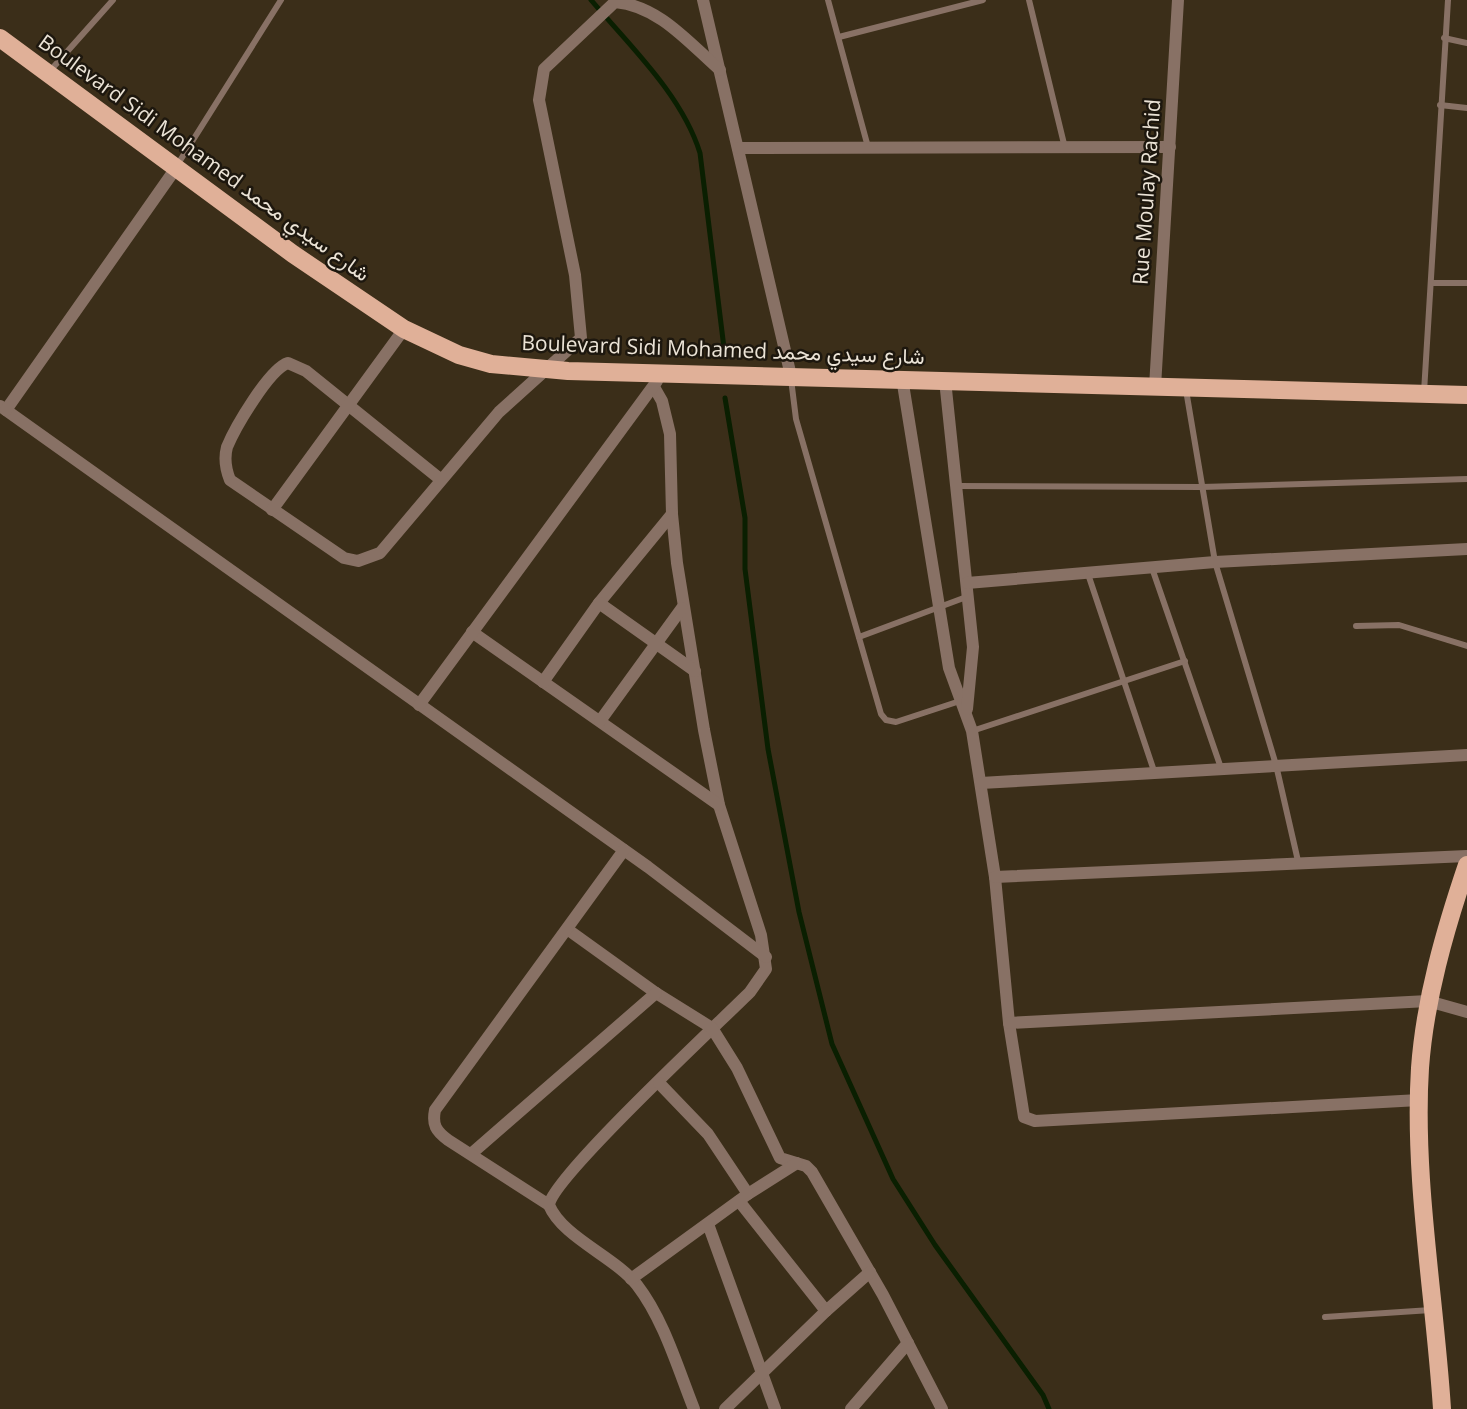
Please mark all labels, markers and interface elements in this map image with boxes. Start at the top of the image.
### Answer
street label: Boulevard Sidi Mohamed شارع سيدي محمد [31,27,376,290]
street label: Rue Moulay Rachid [1126,98,1166,286]
street label: Boulevard Sidi Mohamed شارع سيدي محمد [521,328,925,374]

